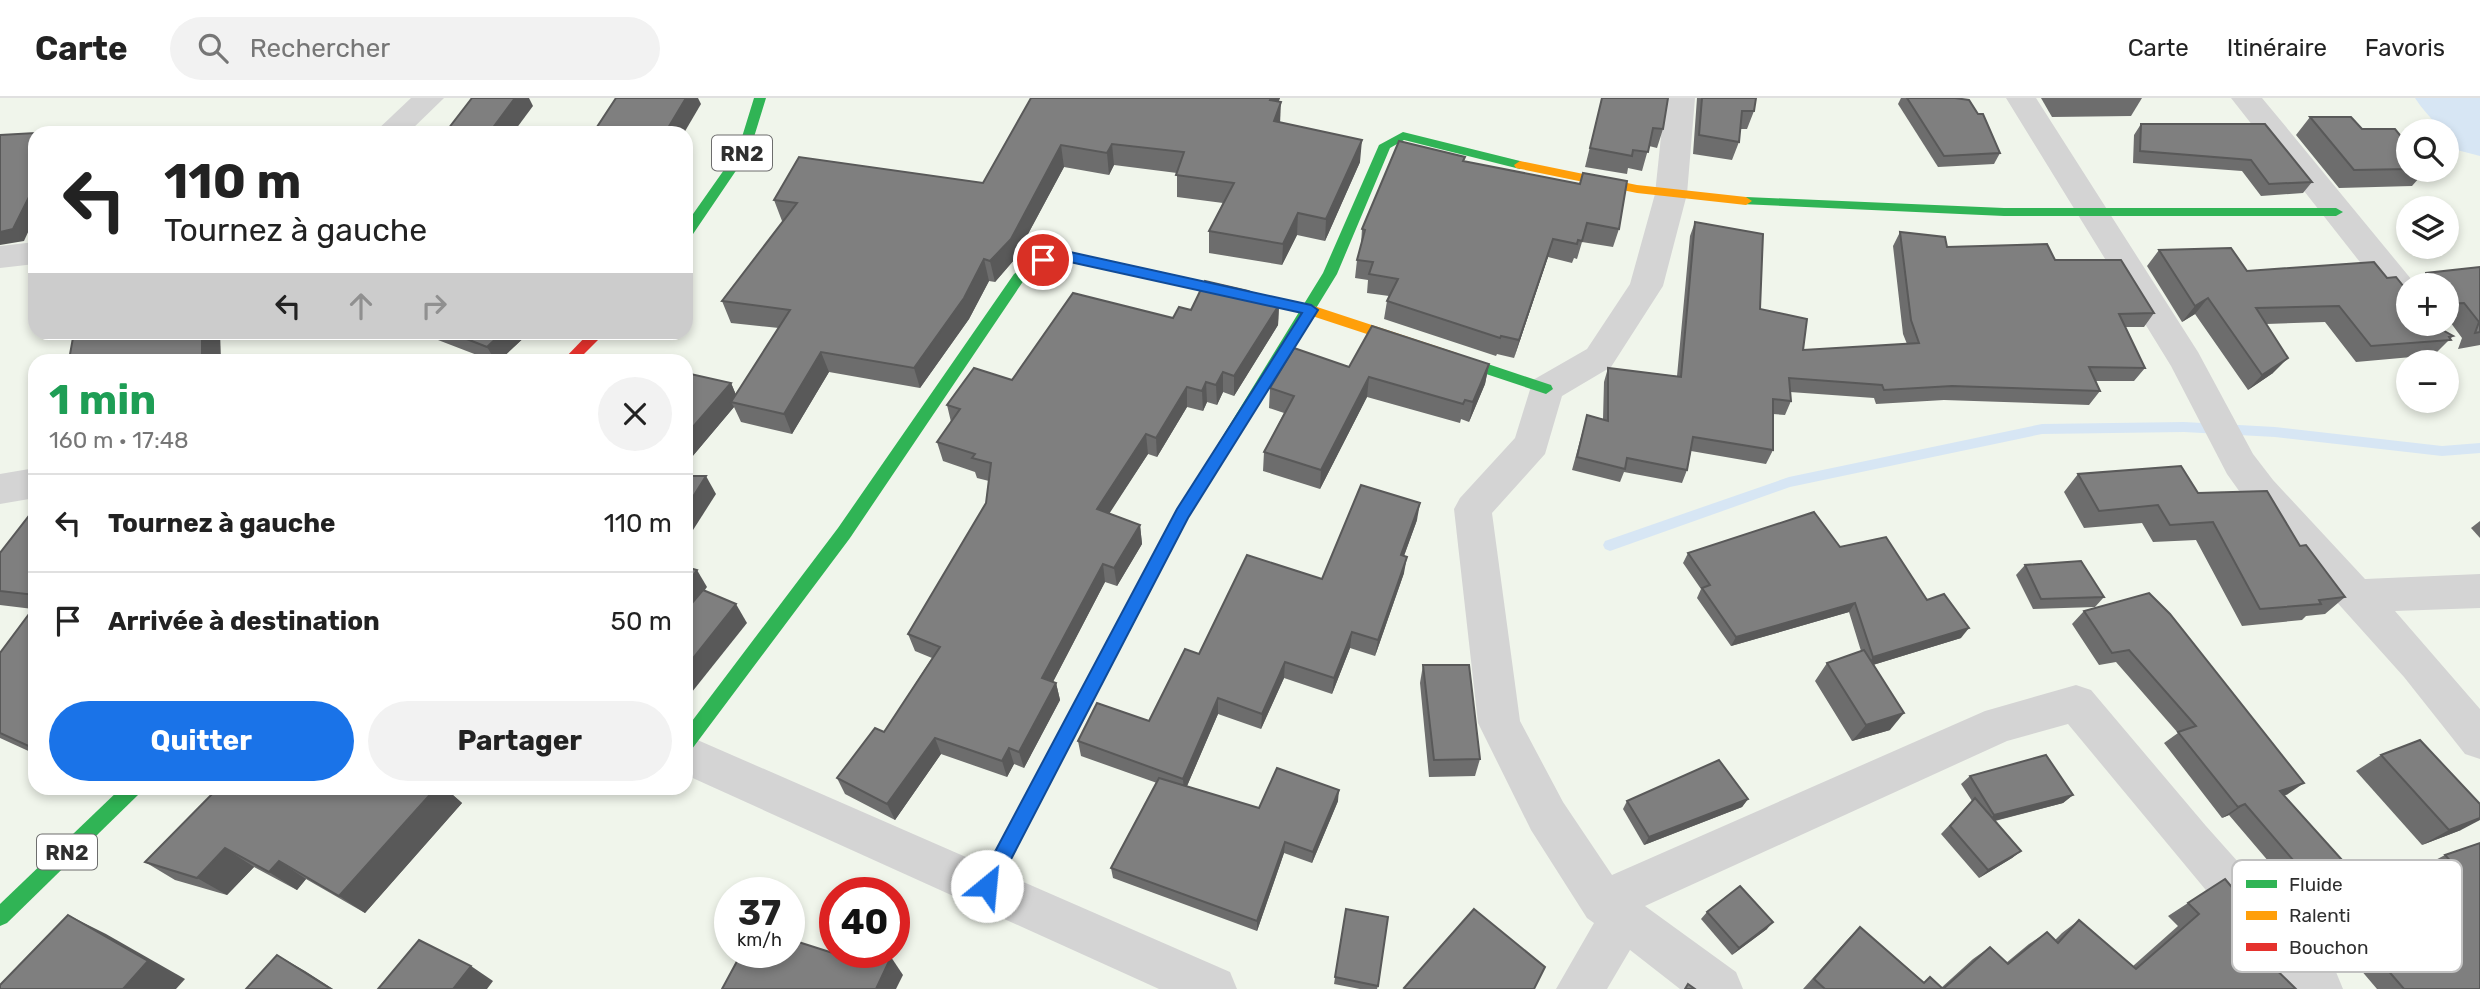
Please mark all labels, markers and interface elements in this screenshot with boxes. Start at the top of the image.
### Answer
search box [170,17,660,80]
text: Carte [35,29,128,68]
icon: search [194,29,232,67]
text: Rechercher [250,33,390,64]
text: Carte [2128,34,2189,62]
text: Itinéraire [2227,34,2327,62]
text: Favoris [2365,34,2445,62]
map controls [2396,119,2459,413]
button: search [2396,119,2459,182]
road number: RN2 [712,136,772,170]
text: 110 m [164,152,301,210]
icon: left [49,154,140,245]
button: layers [2396,196,2459,259]
text: Tournez à gauche [164,211,427,249]
pin [1013,230,1073,290]
icon: arrive [1024,241,1062,279]
button: + [2396,273,2459,336]
icon: left [269,287,307,325]
icon: ahead [342,287,380,325]
icon: right [415,287,453,325]
button: − [2396,350,2459,413]
text: 1 min [49,375,156,425]
button: close [598,377,672,451]
text: 160 m · 17:48 [49,426,189,454]
icon: left [49,504,87,542]
text: Tournez à gauche [108,508,336,539]
text: 110 m [604,508,672,539]
icon: arrive [49,602,87,640]
text: Arrivée à destination [108,606,380,637]
text: 50 m [611,606,672,637]
button: Quitter [49,701,354,781]
button: Partager [368,701,672,781]
road number: RN2 [37,834,97,870]
position arrow [950,849,1024,923]
legend [2232,860,2462,972]
text: Fluide [2289,873,2343,896]
speed limit sign: 40 [819,877,910,968]
text: 37 [738,892,781,934]
text: Ralenti [2289,904,2351,927]
text: km/h [737,929,782,951]
text: Bouchon [2289,936,2369,959]

